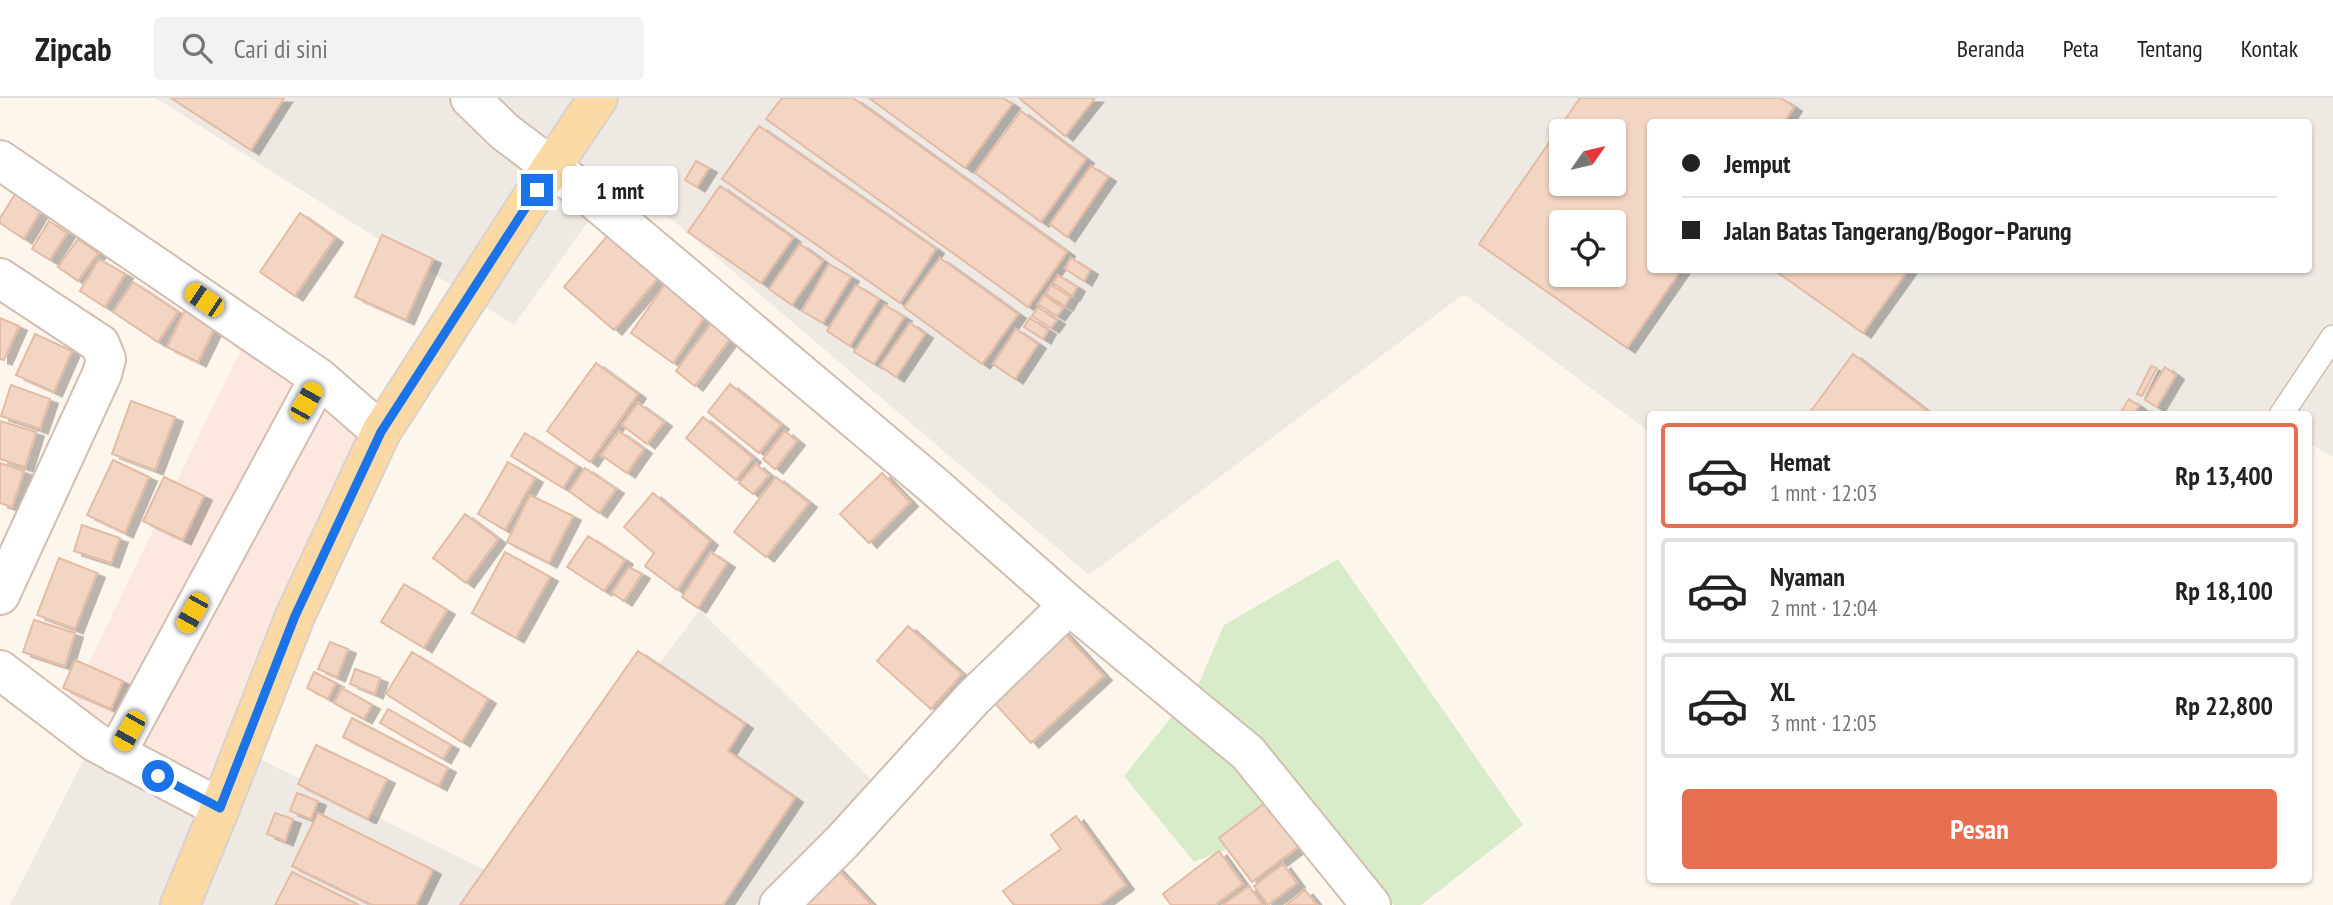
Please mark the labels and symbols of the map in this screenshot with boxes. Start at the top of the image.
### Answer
north arrow [1549,119,1626,196]
callout: 1 mnt [562,166,677,214]
route end [521,174,553,206]
car [181,280,228,320]
car [287,379,326,425]
car [173,590,212,636]
car [110,708,149,754]
route start [142,760,174,792]

